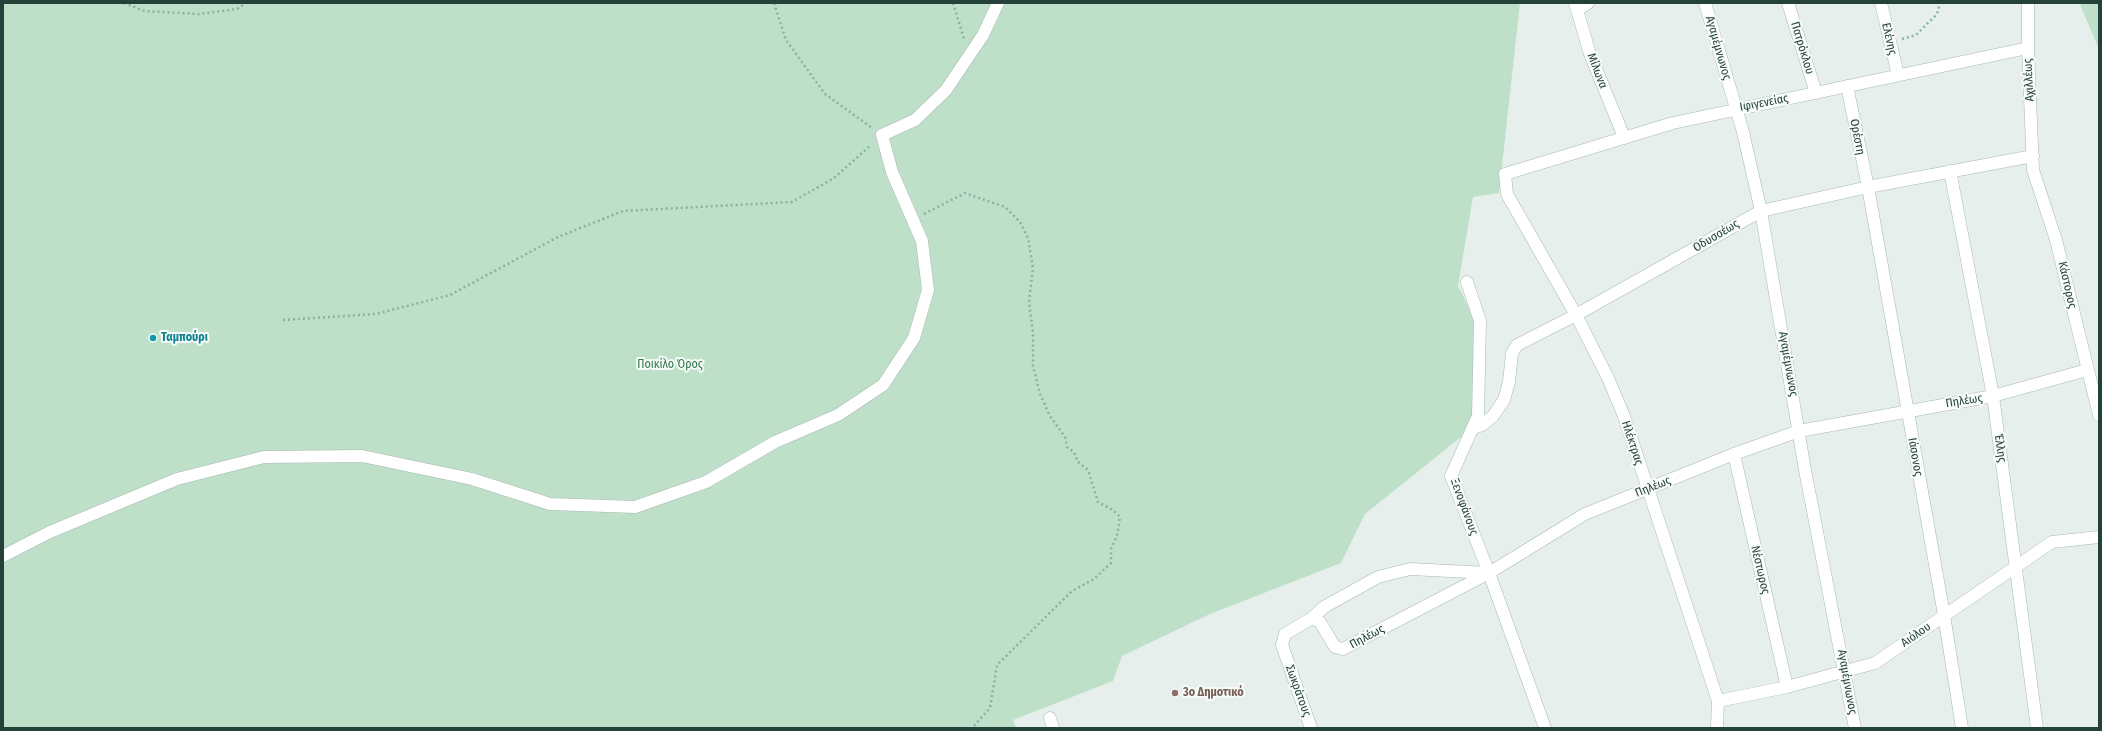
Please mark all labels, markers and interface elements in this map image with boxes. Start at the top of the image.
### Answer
street label: Αγαμέμνωνος [1702,14,1734,82]
street label: Πατρόκλου [1787,20,1817,76]
street label: Ελένης [1878,21,1900,57]
street label: Μίλωνα [1584,51,1610,91]
street label: Αχιλλέως [2021,58,2037,102]
street label: Ιφιγενείας [1739,91,1789,115]
street label: Ορέστη [1846,118,1868,156]
street label: Οδυσσέως [1690,217,1742,255]
street label: Κάστορος [2055,260,2079,310]
street label: Αγαμέμνωνος [1775,330,1801,398]
place label: Ταμπούρι [161,331,208,345]
marker: Ταμπούρι [148,333,158,343]
park label: Ποικίλο Όρος [637,358,703,372]
street label: Πηλέως [1945,391,1983,411]
street label: Ηλέκτρας [1618,419,1646,467]
street label: Έλλης [1991,433,2009,463]
street label: Ιάσονος [1905,437,1925,477]
street label: Πηλέως [1633,473,1673,501]
street label: Ξενοφάνους [1447,477,1481,537]
street label: Νέστωρος [1747,544,1773,596]
street label: Αιόλου [1898,620,1934,650]
street label: Πηλέως [1347,622,1387,652]
street label: Αγαμέμνωνος [1834,648,1860,716]
street label: Σωκράτους [1282,663,1314,719]
place label: 3ο Δημοτικό [1183,686,1244,700]
marker: 3ο Δημοτικό [1170,688,1180,698]

